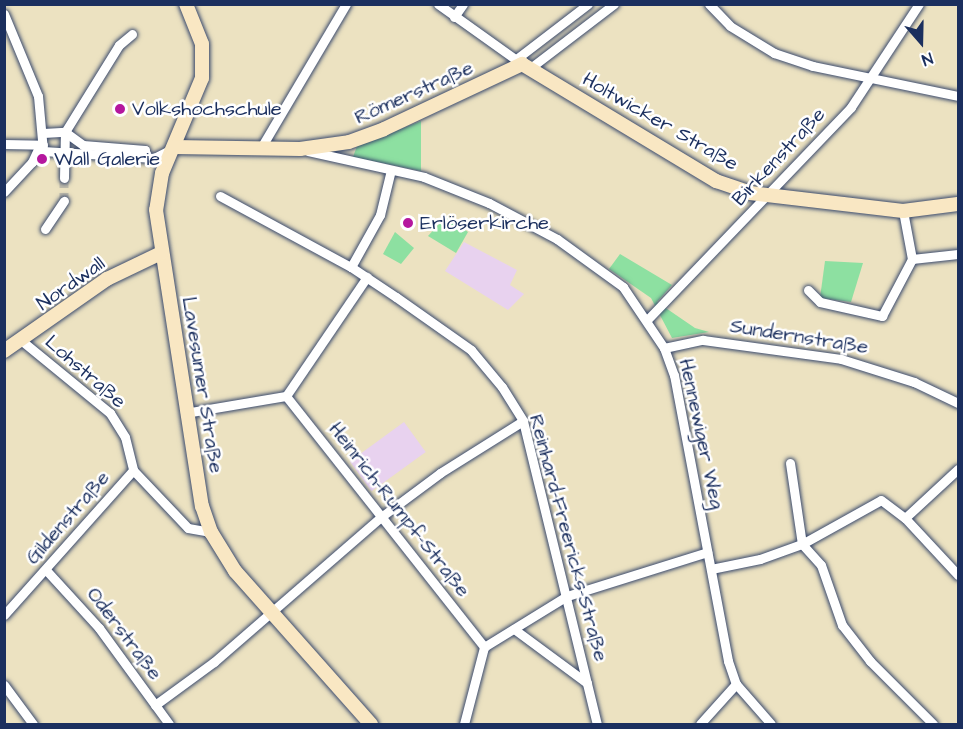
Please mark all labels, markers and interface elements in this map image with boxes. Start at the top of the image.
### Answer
north arrow [891,12,951,72]
text: N [919,47,936,71]
street label: Römerstraße [351,56,477,130]
street label: Holtwicker Straße [578,68,742,176]
place label: Volkshochschule [132,97,282,121]
marker: Volkshochschule [113,102,127,116]
street label: Birkenstraße [727,103,831,211]
place label: Wall Galerie [54,147,160,171]
marker: Wall Galerie [35,152,49,166]
place label: Erlöserkirche [420,211,549,235]
marker: Erlöserkirche [401,216,415,230]
street label: Nordwall [32,252,110,316]
street label: Lavesumer Straße [176,295,228,475]
street label: Sundernstraße [728,314,870,360]
street label: Lohstraße [40,330,130,414]
street label: Hennewiger Weg [673,357,729,511]
street label: Reinhard-Freericks-Straße [523,412,613,664]
street label: Heinrich-Rumpf-Straße [323,418,475,602]
street label: Gildenstraße [21,467,115,569]
street label: Oderstraße [81,583,167,685]

